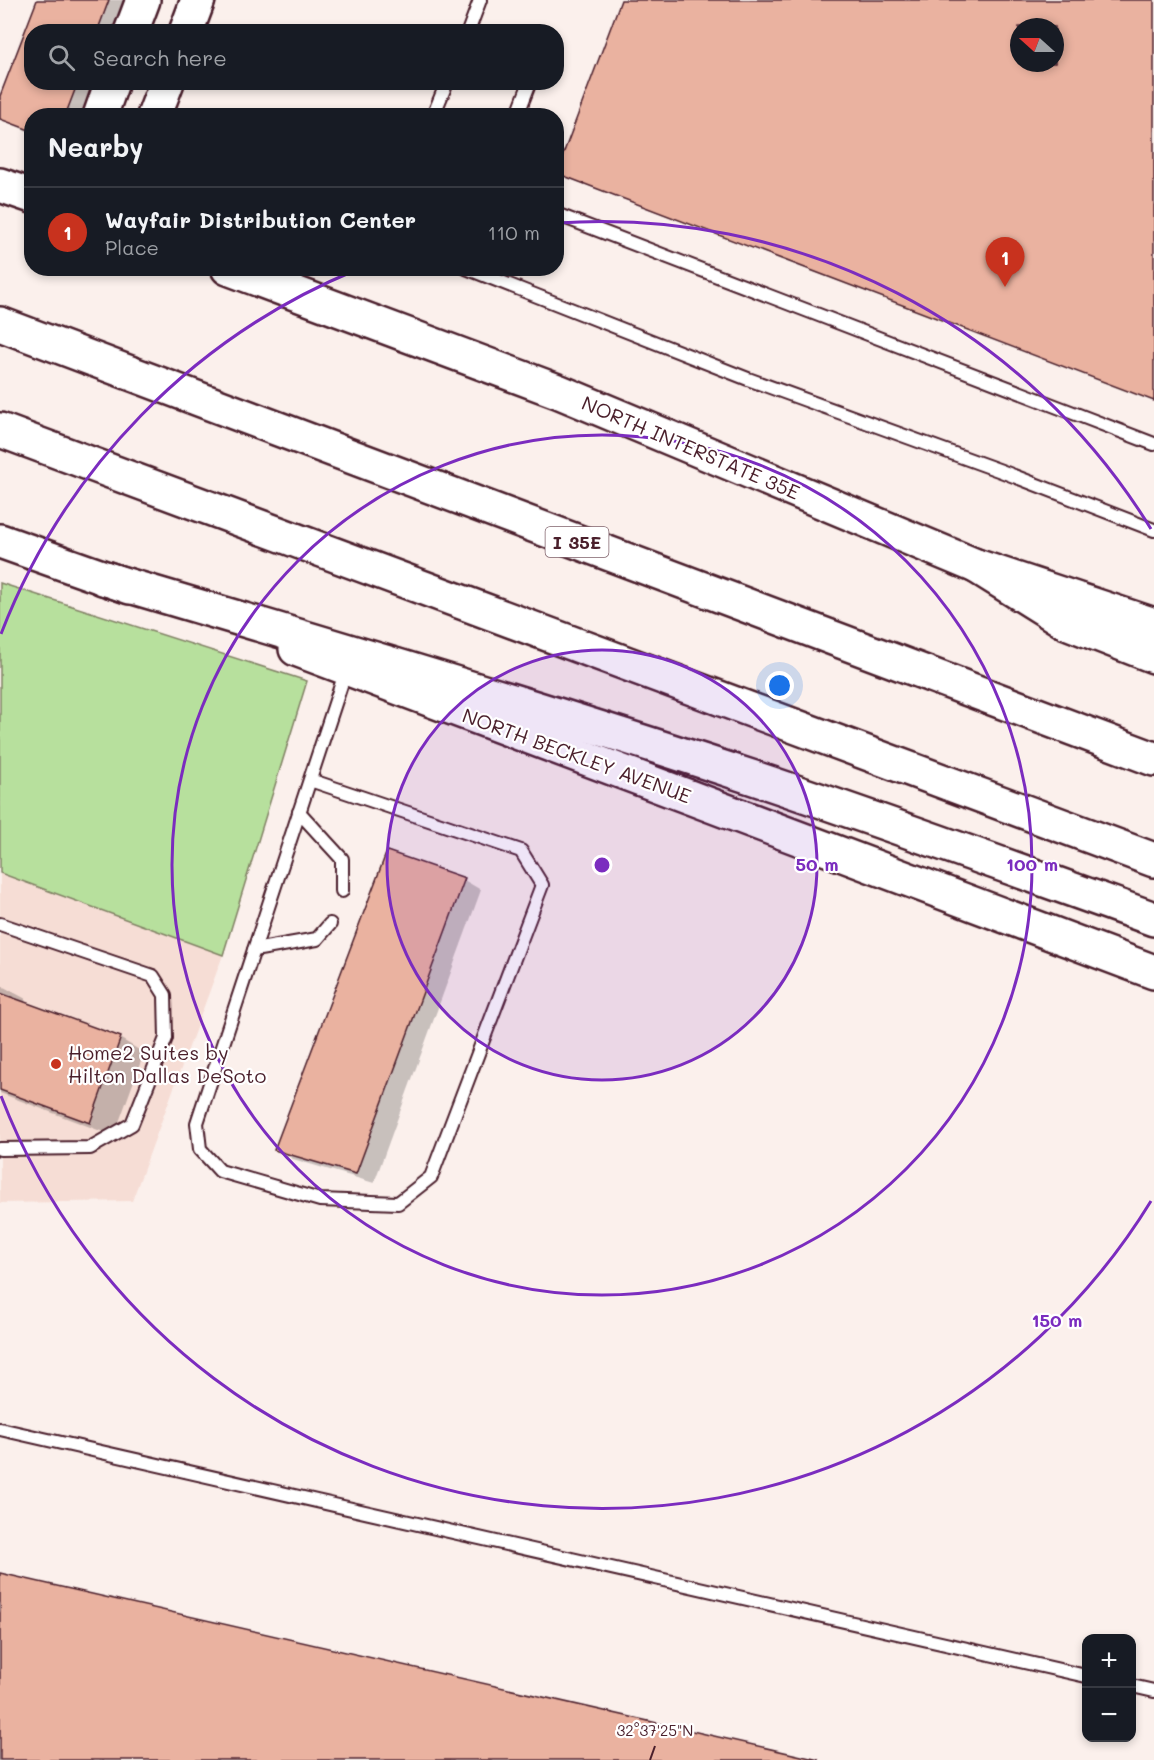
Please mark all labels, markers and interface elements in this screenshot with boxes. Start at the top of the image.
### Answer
north arrow [1010,18,1064,72]
search box [24,24,564,90]
icon: search [45,41,78,74]
text: Search here [93,43,227,72]
text: Nearby [48,130,143,164]
text: Wayfair Distribution Center [105,205,416,234]
text: 1 [63,219,72,245]
text: 110 m [487,219,540,245]
text: Place [105,234,159,260]
pin: 1 [986,238,1024,287]
street label: NORTH INTERSTATE 35E [578,389,804,505]
road number: I 35E [546,527,608,557]
your location [765,671,794,700]
street label: NORTH BECKLEY AVENUE [459,701,695,809]
text: 50 m [796,852,838,876]
text: 100 m [1006,852,1058,876]
centre of rings [592,855,612,875]
place label: Home2 Suites by Hilton Dallas DeSoto [68,1039,266,1088]
marker: Home2 Suites by Hilton Dallas DeSoto [49,1057,63,1071]
text: 150 m [1032,1308,1082,1332]
map controls [1082,1634,1136,1742]
button: + [1082,1634,1136,1688]
button: − [1082,1688,1136,1742]
text: 32°37'25"N [617,1720,693,1740]

